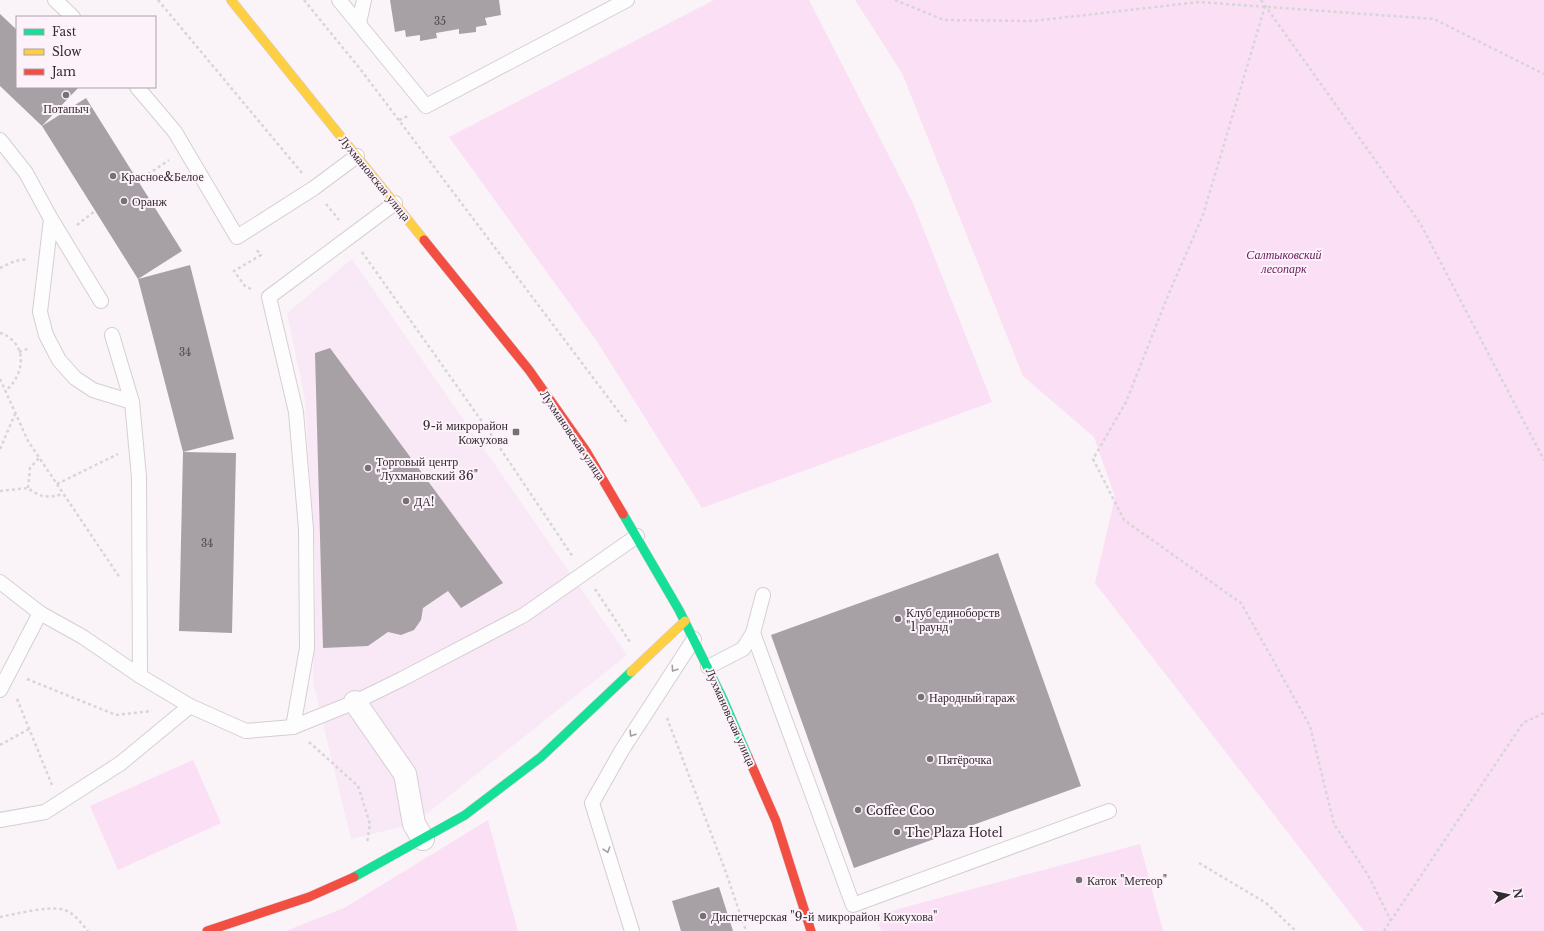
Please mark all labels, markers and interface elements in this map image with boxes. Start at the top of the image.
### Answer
house number: 35 [434,15,446,28]
legend [16,16,156,88]
text: Fast [52,24,77,39]
text: Slow [52,44,82,59]
text: Jam [50,64,76,79]
marker: Потапыч [61,90,71,100]
place label: Потапыч [43,101,89,116]
street label: Лухмановская улица [336,132,414,224]
place label: Красное&Белое [121,169,204,184]
marker: Красное&Белое [108,171,118,181]
place label: Оранж [132,194,167,209]
marker: Оранж [119,196,129,206]
park label: Салтыковский лесопарк [1246,247,1322,276]
house number: 34 [179,346,191,359]
street label: Лухмановская улица [537,387,609,484]
place label: 9-й микрорайон Кожухова [423,418,509,447]
marker: 9-й микрорайон Кожухова [511,427,521,437]
place label: Торговый центр "Лухмановский 36" [376,454,478,483]
marker: Торговый центр "Лухмановский 36" [363,463,373,473]
place label: ДА! [414,494,435,509]
marker: ДА! [401,496,411,506]
house number: 34 [201,537,213,550]
place label: Клуб единоборств "1 раунд" [906,605,1000,634]
marker: Клуб единоборств "1 раунд" [893,614,903,624]
one-way arrow [672,665,679,672]
street label: Лухмановская улица [703,666,760,769]
place label: Народный гараж [929,690,1016,705]
marker: Народный гараж [916,692,926,702]
one-way arrow [630,730,637,737]
place label: Пятёрочка [938,752,992,767]
marker: Пятёрочка [925,754,935,764]
place label: Coffee Coo [866,803,935,818]
marker: Coffee Coo [853,805,863,815]
place label: The Plaza Hotel [905,825,1003,840]
marker: The Plaza Hotel [892,827,902,837]
one-way arrow [602,846,610,853]
place label: Каток "Метеор" [1087,873,1167,888]
marker: Каток "Метеор" [1074,875,1084,885]
north arrow [1488,875,1528,915]
text: N [1510,887,1526,900]
place label: Диспетчерская "9-й микрорайон Кожухова" [711,909,937,924]
marker: Диспетчерская "9-й микрорайон Кожухова" [698,911,708,921]

